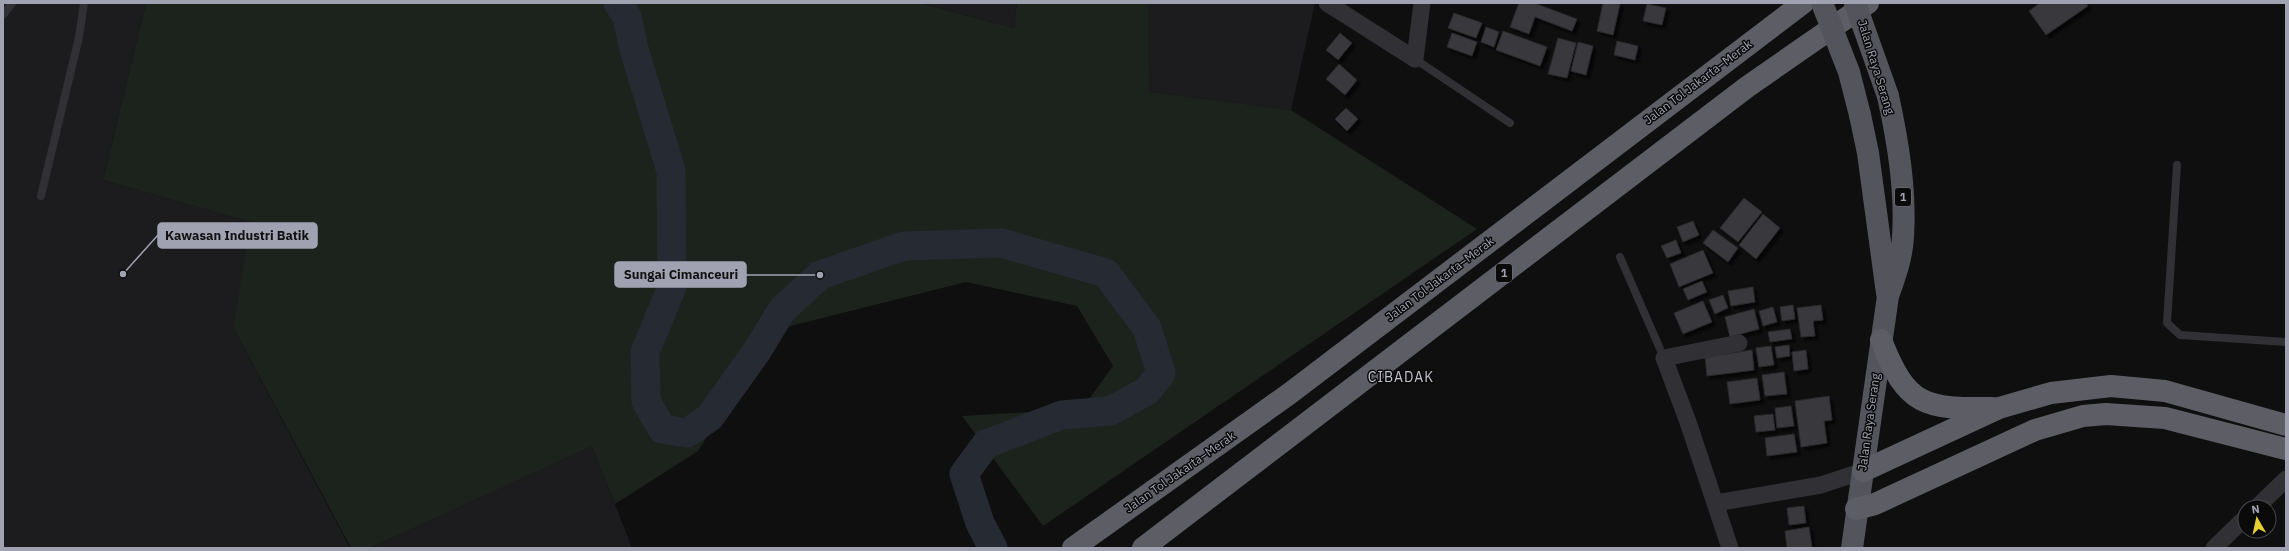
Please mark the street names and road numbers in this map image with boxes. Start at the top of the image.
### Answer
street label: Jalan Raya Serang [1855,18,1898,117]
street label: Jalan Tol Jakarta–Merak [1641,36,1755,127]
road number: 1 [1895,188,1911,206]
street label: Jalan Tol Jakarta–Merak [1383,233,1497,324]
road number: 1 [1496,264,1512,282]
street label: Jalan Raya Serang [1854,372,1883,472]
street label: Jalan Tol Jakarta–Merak [1122,427,1238,515]

